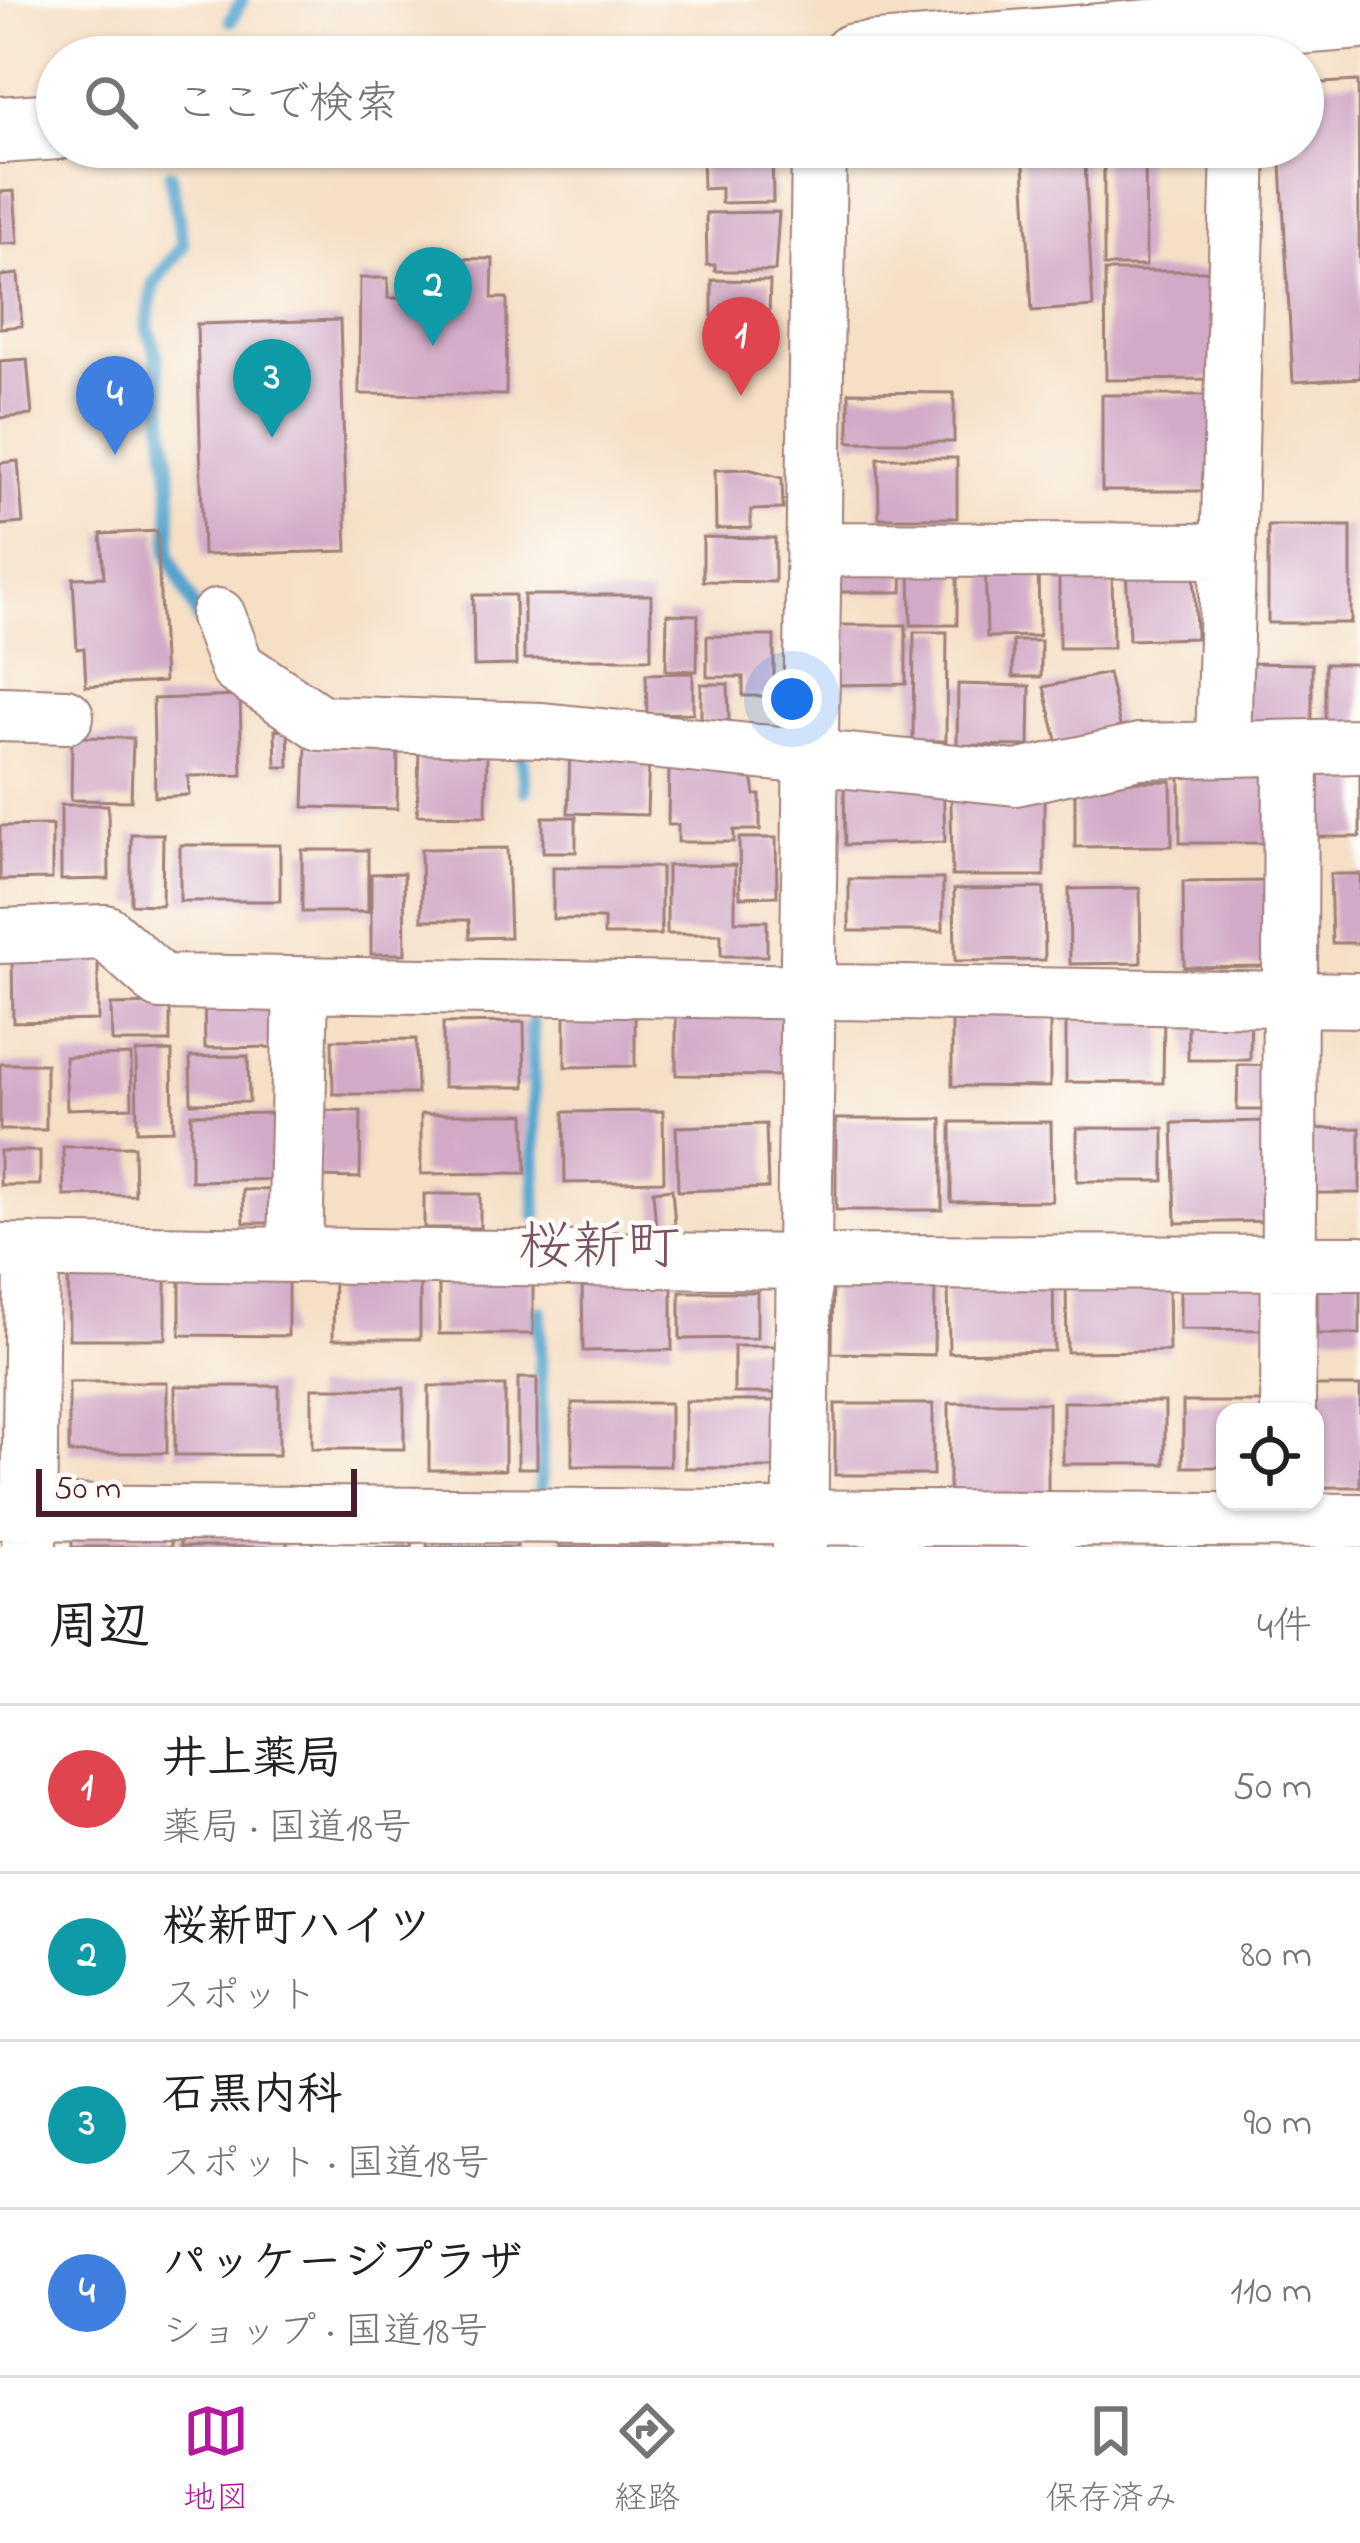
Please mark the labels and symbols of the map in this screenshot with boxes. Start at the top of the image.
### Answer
pin: 2 [394,247,472,346]
pin: 1 [702,297,780,396]
pin: 3 [233,339,311,438]
pin: 4 [76,356,154,455]
your location [762,669,822,729]
district label: 桜新町 [518,1211,680,1289]
scale bar [36,1463,357,1516]

